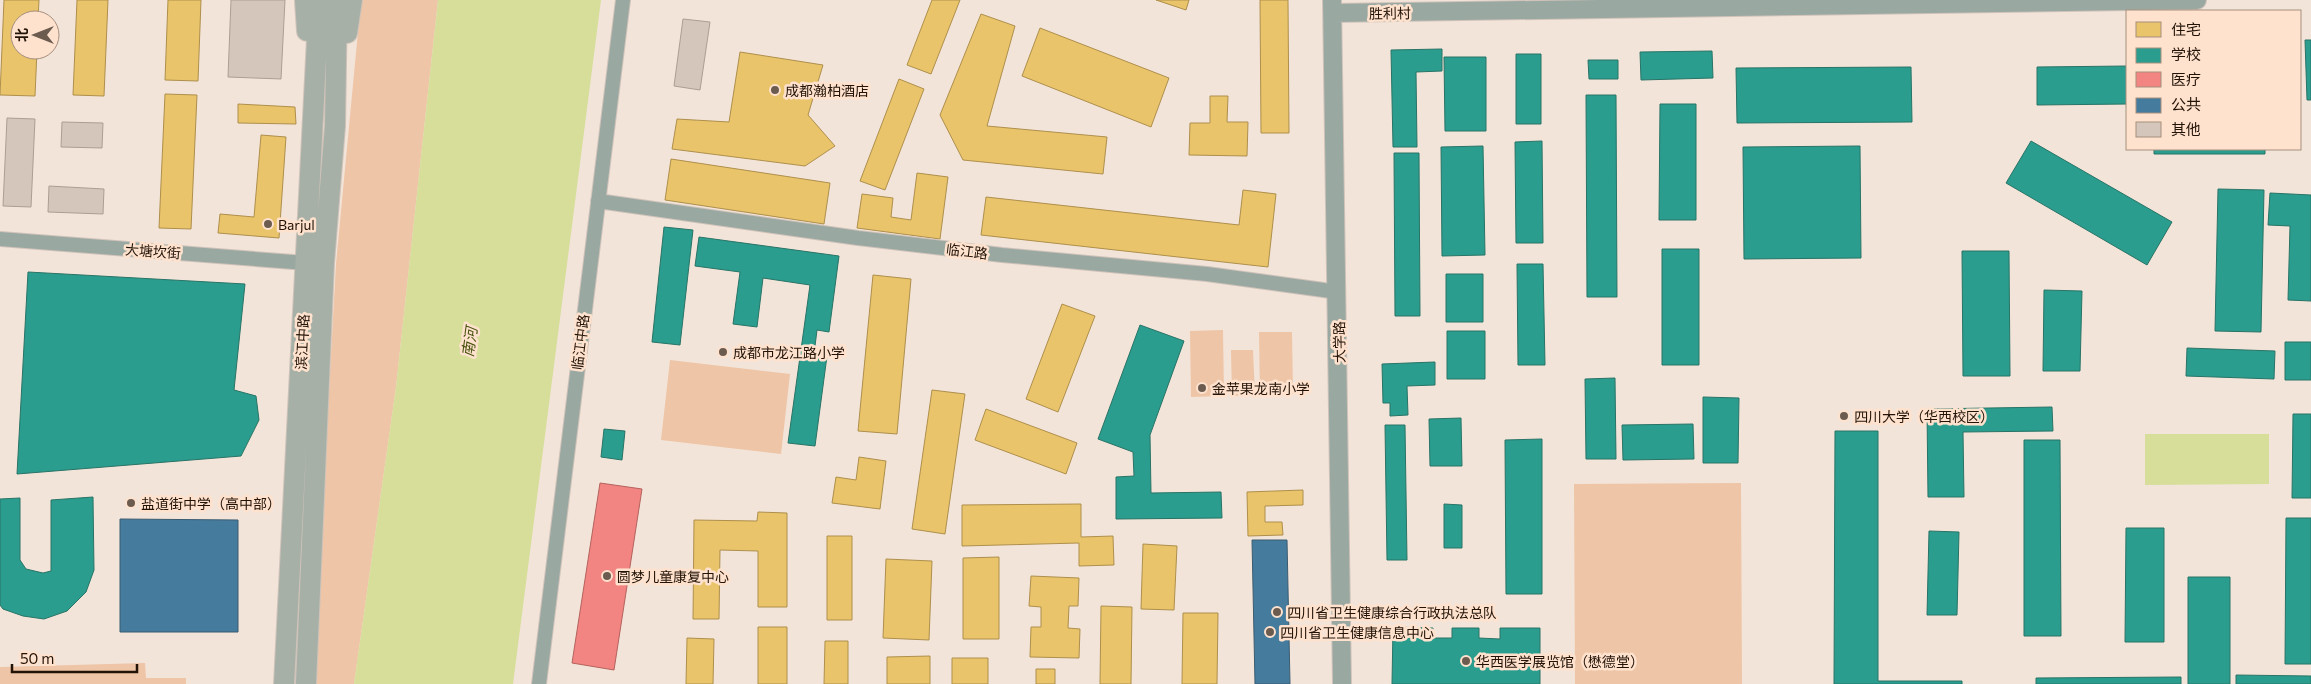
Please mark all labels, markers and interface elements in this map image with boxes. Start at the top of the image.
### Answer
street label: 胜利村 [1369,4,1411,22]
north arrow [10,10,60,60]
legend [2126,10,2301,150]
text: 住宅 [2171,20,2201,38]
text: 北 [13,28,30,42]
text: 学校 [2171,45,2201,63]
text: 医疗 [2171,70,2201,88]
place label: 成都瀚柏酒店 [785,82,869,99]
marker: 成都瀚柏酒店 [769,84,781,96]
text: 公共 [2171,95,2201,113]
text: 其他 [2171,120,2201,138]
place label: Barjul [278,216,315,233]
marker: Barjul [262,218,274,230]
street label: 临江路 [945,240,989,262]
street label: 大塘坎街 [124,241,182,261]
street label: 临江中路 [568,313,592,371]
street label: 滨江中路 [292,314,312,370]
street label: 大学路 [1330,321,1348,363]
water label: 南河 [458,323,480,358]
place label: 成都市龙江路小学 [733,344,845,361]
marker: 成都市龙江路小学 [717,346,729,358]
place label: 金苹果龙南小学 [1212,380,1310,397]
marker: 金苹果龙南小学 [1196,382,1208,394]
place label: 四川大学（华西校区） [1854,408,1994,425]
marker: 四川大学（华西校区） [1838,410,1850,422]
place label: 盐道街中学（高中部） [141,495,281,512]
marker: 盐道街中学（高中部） [125,497,137,509]
place label: 圆梦儿童康复中心 [617,568,729,585]
marker: 圆梦儿童康复中心 [601,570,613,582]
place label: 四川省卫生健康综合行政执法总队 [1287,604,1497,621]
marker: 四川省卫生健康综合行政执法总队 [1271,606,1283,618]
place label: 四川省卫生健康信息中心 [1280,624,1434,641]
marker: 四川省卫生健康信息中心 [1264,626,1276,638]
scale bar [12,642,138,674]
text: 50 m [20,649,54,667]
place label: 华西医学展览馆（懋德堂） [1476,653,1644,670]
marker: 华西医学展览馆（懋德堂） [1460,655,1472,667]

